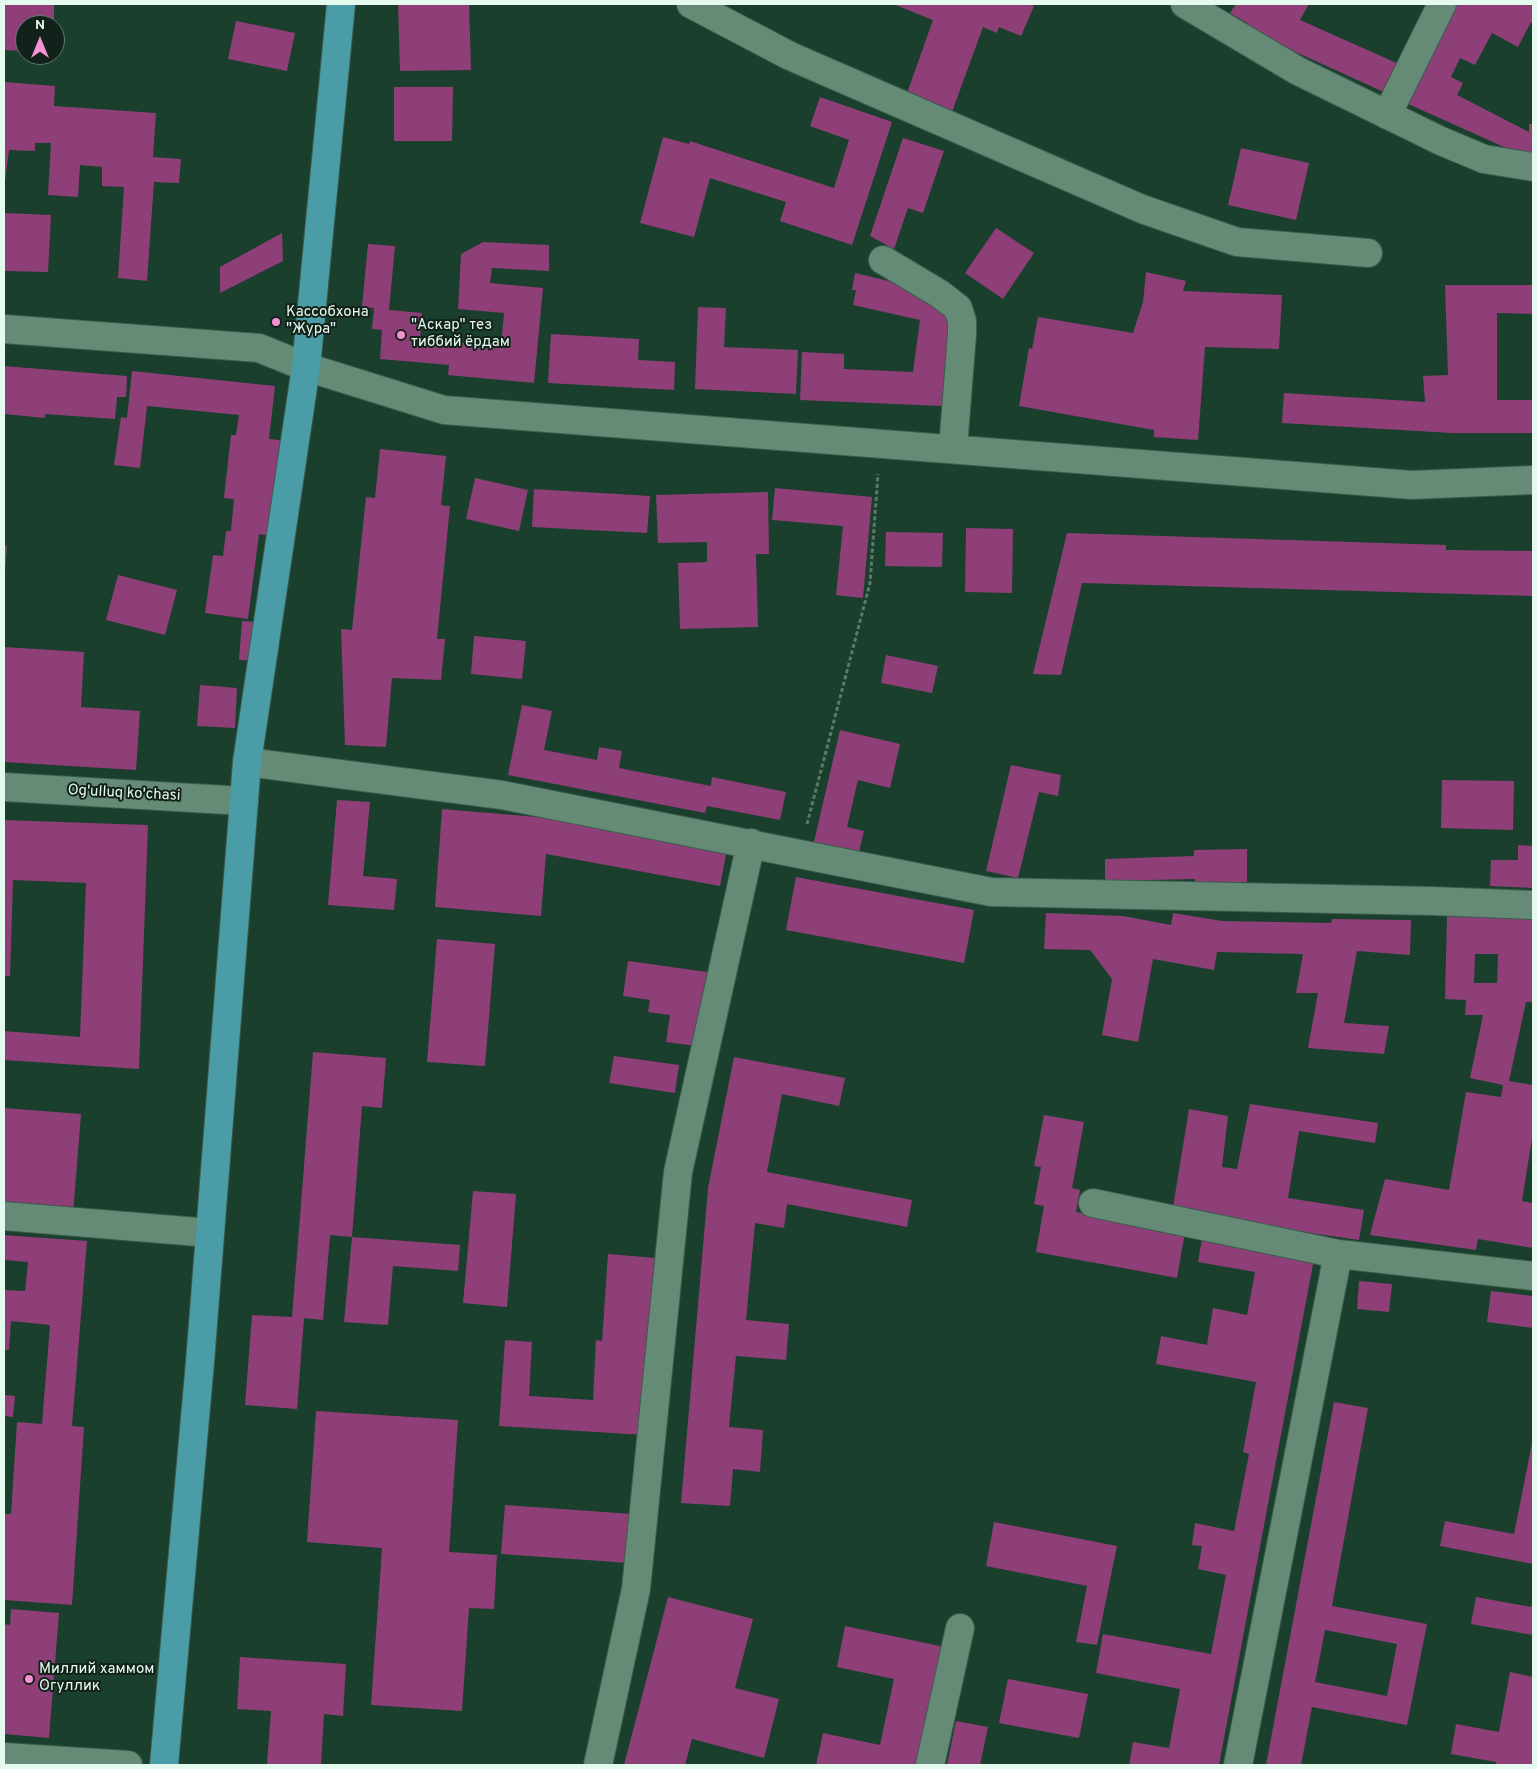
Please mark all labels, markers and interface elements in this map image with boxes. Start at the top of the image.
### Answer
north arrow [15,15,65,65]
text: N [35,17,45,34]
place label: Кассобхона "Жура" [286,304,369,339]
marker: Кассобхона "Жура" [270,316,282,328]
place label: "Аскар" тез тиббий ёрдам [411,317,510,352]
marker: "Аскар" тез тиббий ёрдам [395,329,407,341]
street label: Og'ulluq ko'chasi [67,782,181,806]
place label: Миллий хаммом Огуллик [39,1661,155,1696]
marker: Миллий хаммом Огуллик [23,1673,35,1685]

